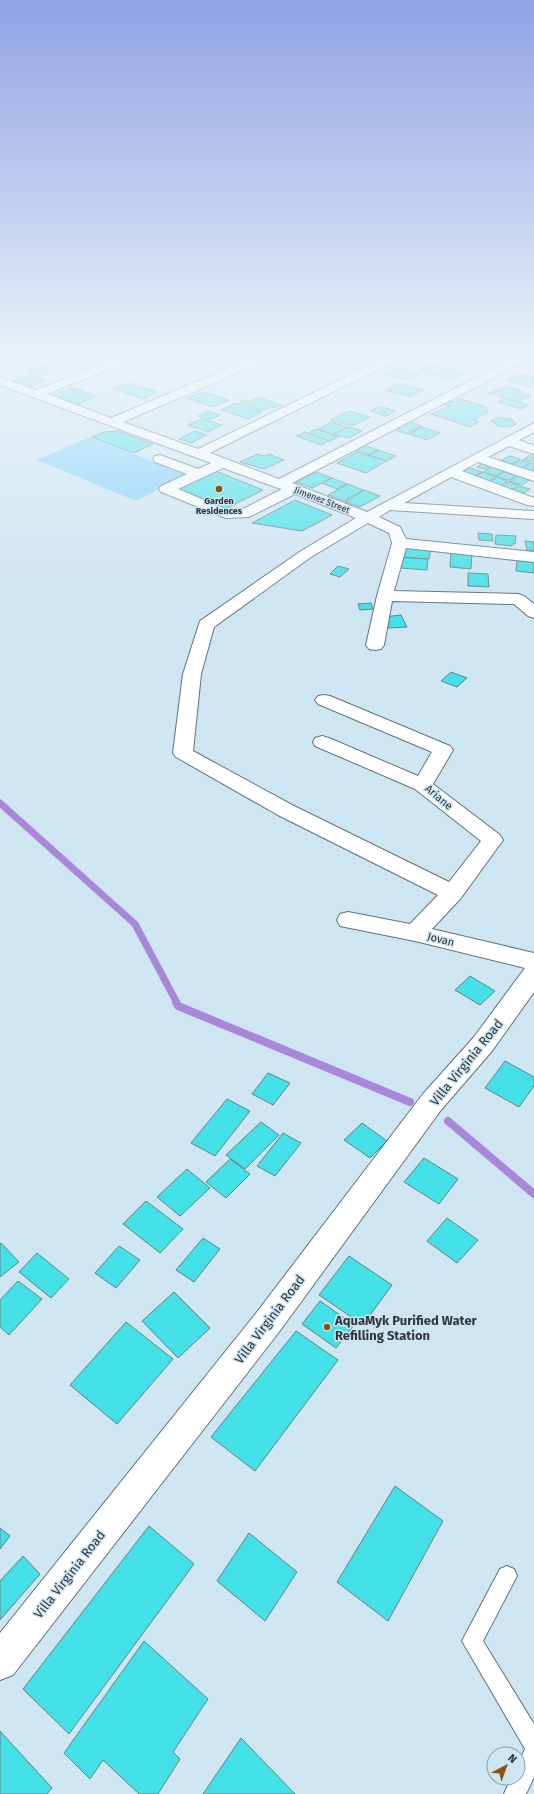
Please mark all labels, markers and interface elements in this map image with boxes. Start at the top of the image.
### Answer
marker: Garden Residences [214,484,224,494]
street label: Jimenez Street [293,485,352,515]
place label: Garden Residences [196,496,243,516]
street label: Ariane [422,782,455,813]
street label: Jovan [426,930,456,949]
street label: Villa Virginia Road [427,1016,506,1109]
street label: Villa Virginia Road [231,1272,308,1366]
place label: AquaMyk Purified Water Refilling Station [334,1313,478,1343]
marker: AquaMyk Purified Water Refilling Station [322,1322,332,1332]
street label: Villa Virginia Road [31,1528,108,1621]
north arrow [486,1746,526,1786]
text: N [505,1752,519,1766]

